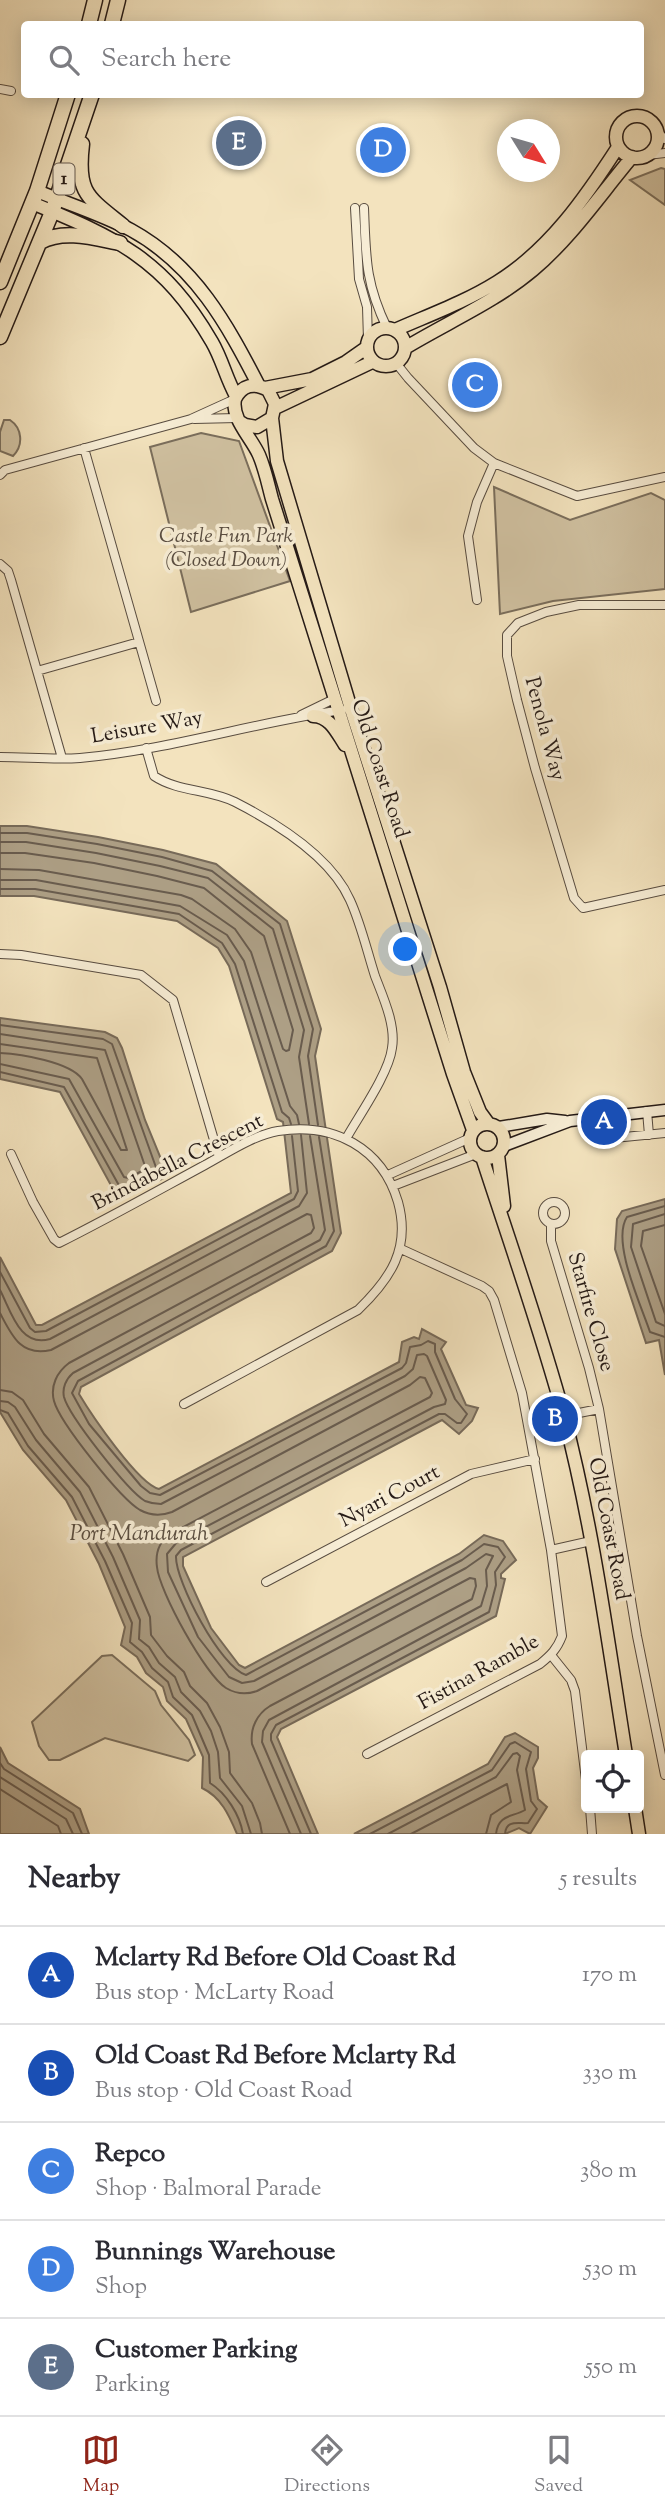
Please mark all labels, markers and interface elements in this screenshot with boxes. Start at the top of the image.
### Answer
search box [21,21,644,98]
icon: search [45,41,83,79]
text: Search here [101,41,231,78]
pin: E [216,117,262,169]
north arrow [497,119,560,182]
pin: D [360,124,406,176]
road number: 1 [54,164,74,195]
pin: C [452,359,498,411]
park label: Castle Fun Park (Closed Down) [159,522,293,576]
street label: Penola Way [516,674,572,785]
street label: Old Coast Road [342,696,416,842]
street label: Leisure Way [89,703,206,753]
your location [388,932,422,966]
pin: A [581,1096,627,1148]
street label: Brindabella Crescent [87,1107,269,1219]
street label: Starfire Close [559,1249,621,1375]
pin: B [532,1393,578,1445]
street label: Old Coast Road [579,1455,637,1603]
street label: Nyari Court [334,1458,446,1536]
water label: Port Mandurah [70,1518,208,1551]
street label: Fistina Ramble [413,1627,545,1719]
map controls [581,1750,644,1813]
button: locate [581,1750,644,1813]
text: Nearby [28,1858,120,1901]
text: 5 results [560,1863,637,1896]
text: Mclarty Rd Before Old Coast Rd [95,1940,456,1977]
text: A [42,1959,60,1992]
text: 170 m [582,1959,637,1992]
text: Bus stop · McLarty Road [95,1977,334,2010]
text: Old Coast Rd Before Mclarty Rd [95,2038,456,2075]
text: B [44,2057,58,2090]
text: 330 m [583,2057,637,2090]
text: Bus stop · Old Coast Road [95,2075,353,2108]
text: Repco [95,2136,165,2173]
text: C [42,2155,60,2188]
text: 380 m [580,2155,637,2188]
text: Shop · Balmoral Parade [95,2173,321,2206]
text: Bunnings Warehouse [95,2234,335,2271]
text: D [42,2253,60,2286]
text: 530 m [584,2253,637,2286]
text: Shop [95,2271,147,2304]
text: Customer Parking [95,2332,297,2369]
text: E [44,2351,58,2384]
text: 550 m [585,2351,637,2384]
text: Parking [95,2369,170,2402]
tab: Map [82,2431,120,2500]
tab: Directions [284,2431,370,2500]
tab: Saved [534,2431,583,2500]

